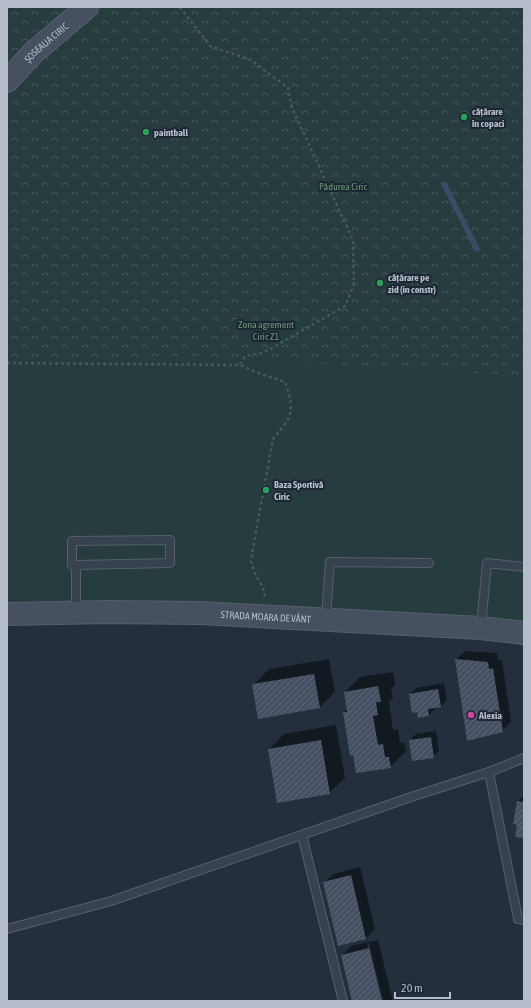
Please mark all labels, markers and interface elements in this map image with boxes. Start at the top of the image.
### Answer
street label: ȘOSEAUA CIRIC [22,20,71,65]
place label: cățărare în copaci [471,106,504,129]
marker: cățărare în copaci [459,112,469,122]
marker: paintball [141,127,151,137]
place label: paintball [154,127,188,138]
park label: Pădurea Ciric [319,181,367,192]
place label: cățărare pe zid (in constr) [388,272,436,295]
marker: cățărare pe zid (in constr) [375,278,385,288]
park label: Zona agrement Ciric Z1 [238,319,294,342]
place label: Baza Sportivă Ciric [274,479,324,502]
marker: Baza Sportivă Ciric [261,485,271,495]
street label: STRADA MOARA DE VÂNT [220,609,312,625]
marker: Alexia [466,710,476,720]
place label: Alexia [478,710,502,721]
scale bar [395,974,450,1000]
text: 20 m [401,981,423,995]

